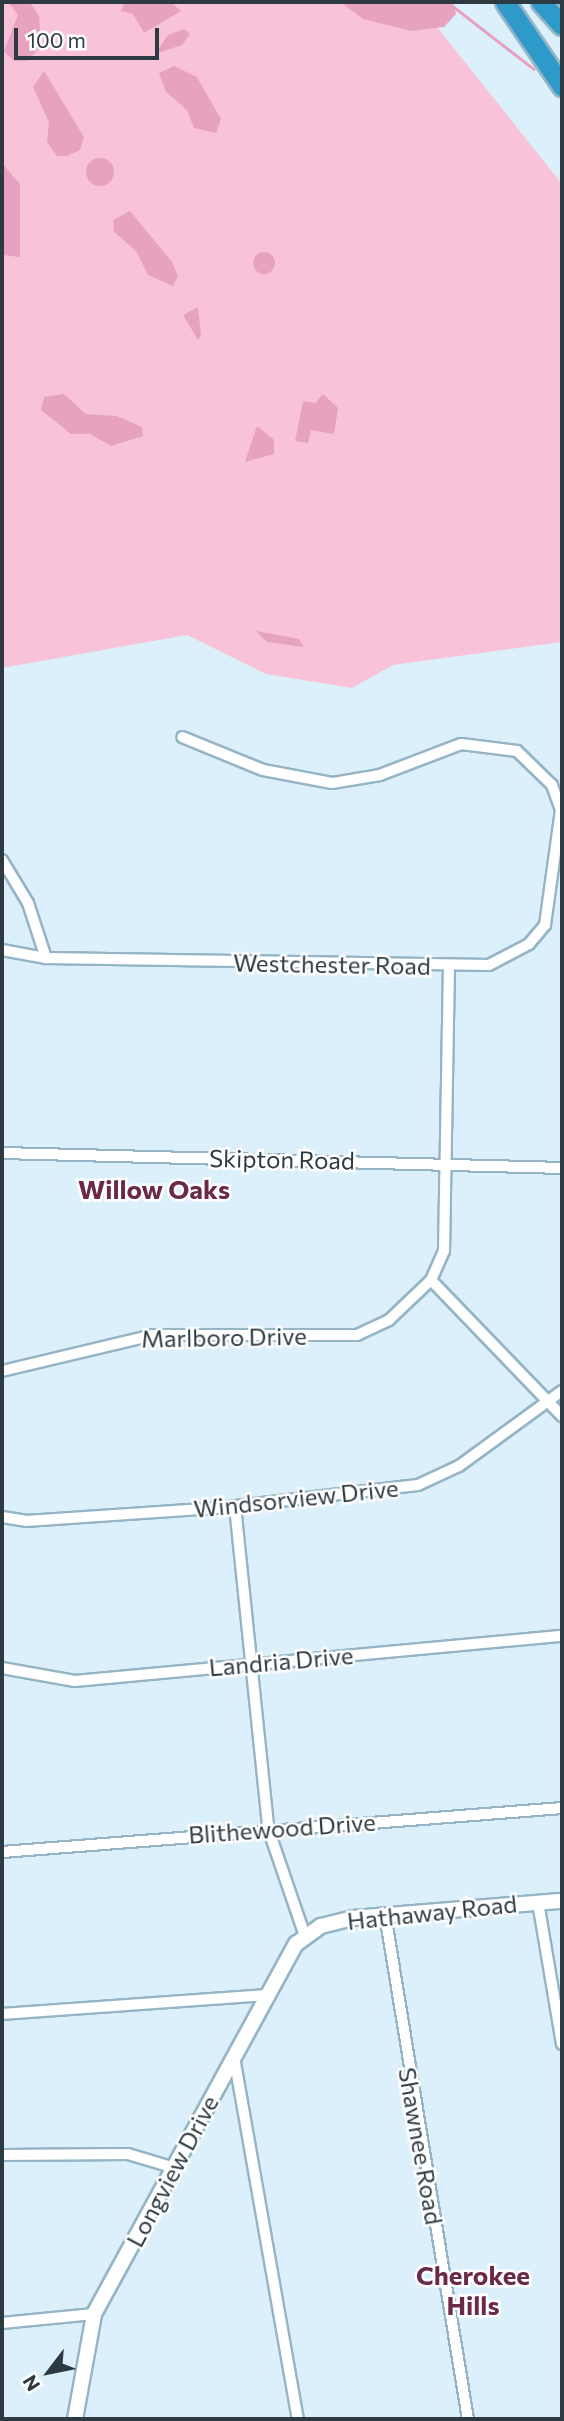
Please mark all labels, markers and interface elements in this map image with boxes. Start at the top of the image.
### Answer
scale bar [18,14,163,58]
text: 100 m [27,27,86,52]
street label: Westchester Road [233,948,431,980]
street label: Skipton Road [209,1143,355,1175]
district label: Willow Oaks [78,1173,230,1205]
street label: Marlboro Drive [141,1321,307,1353]
street label: Windsorview Drive [192,1473,400,1523]
street label: Landria Drive [208,1640,354,1682]
street label: Blithewood Drive [187,1807,377,1849]
street label: Hathaway Road [346,1889,518,1935]
street label: Shawnee Road [393,2065,449,2227]
street label: Longview Drive [120,2090,224,2252]
district label: Cherokee Hills [416,2259,530,2320]
north arrow [14,2337,84,2407]
text: N [17,2371,44,2396]

